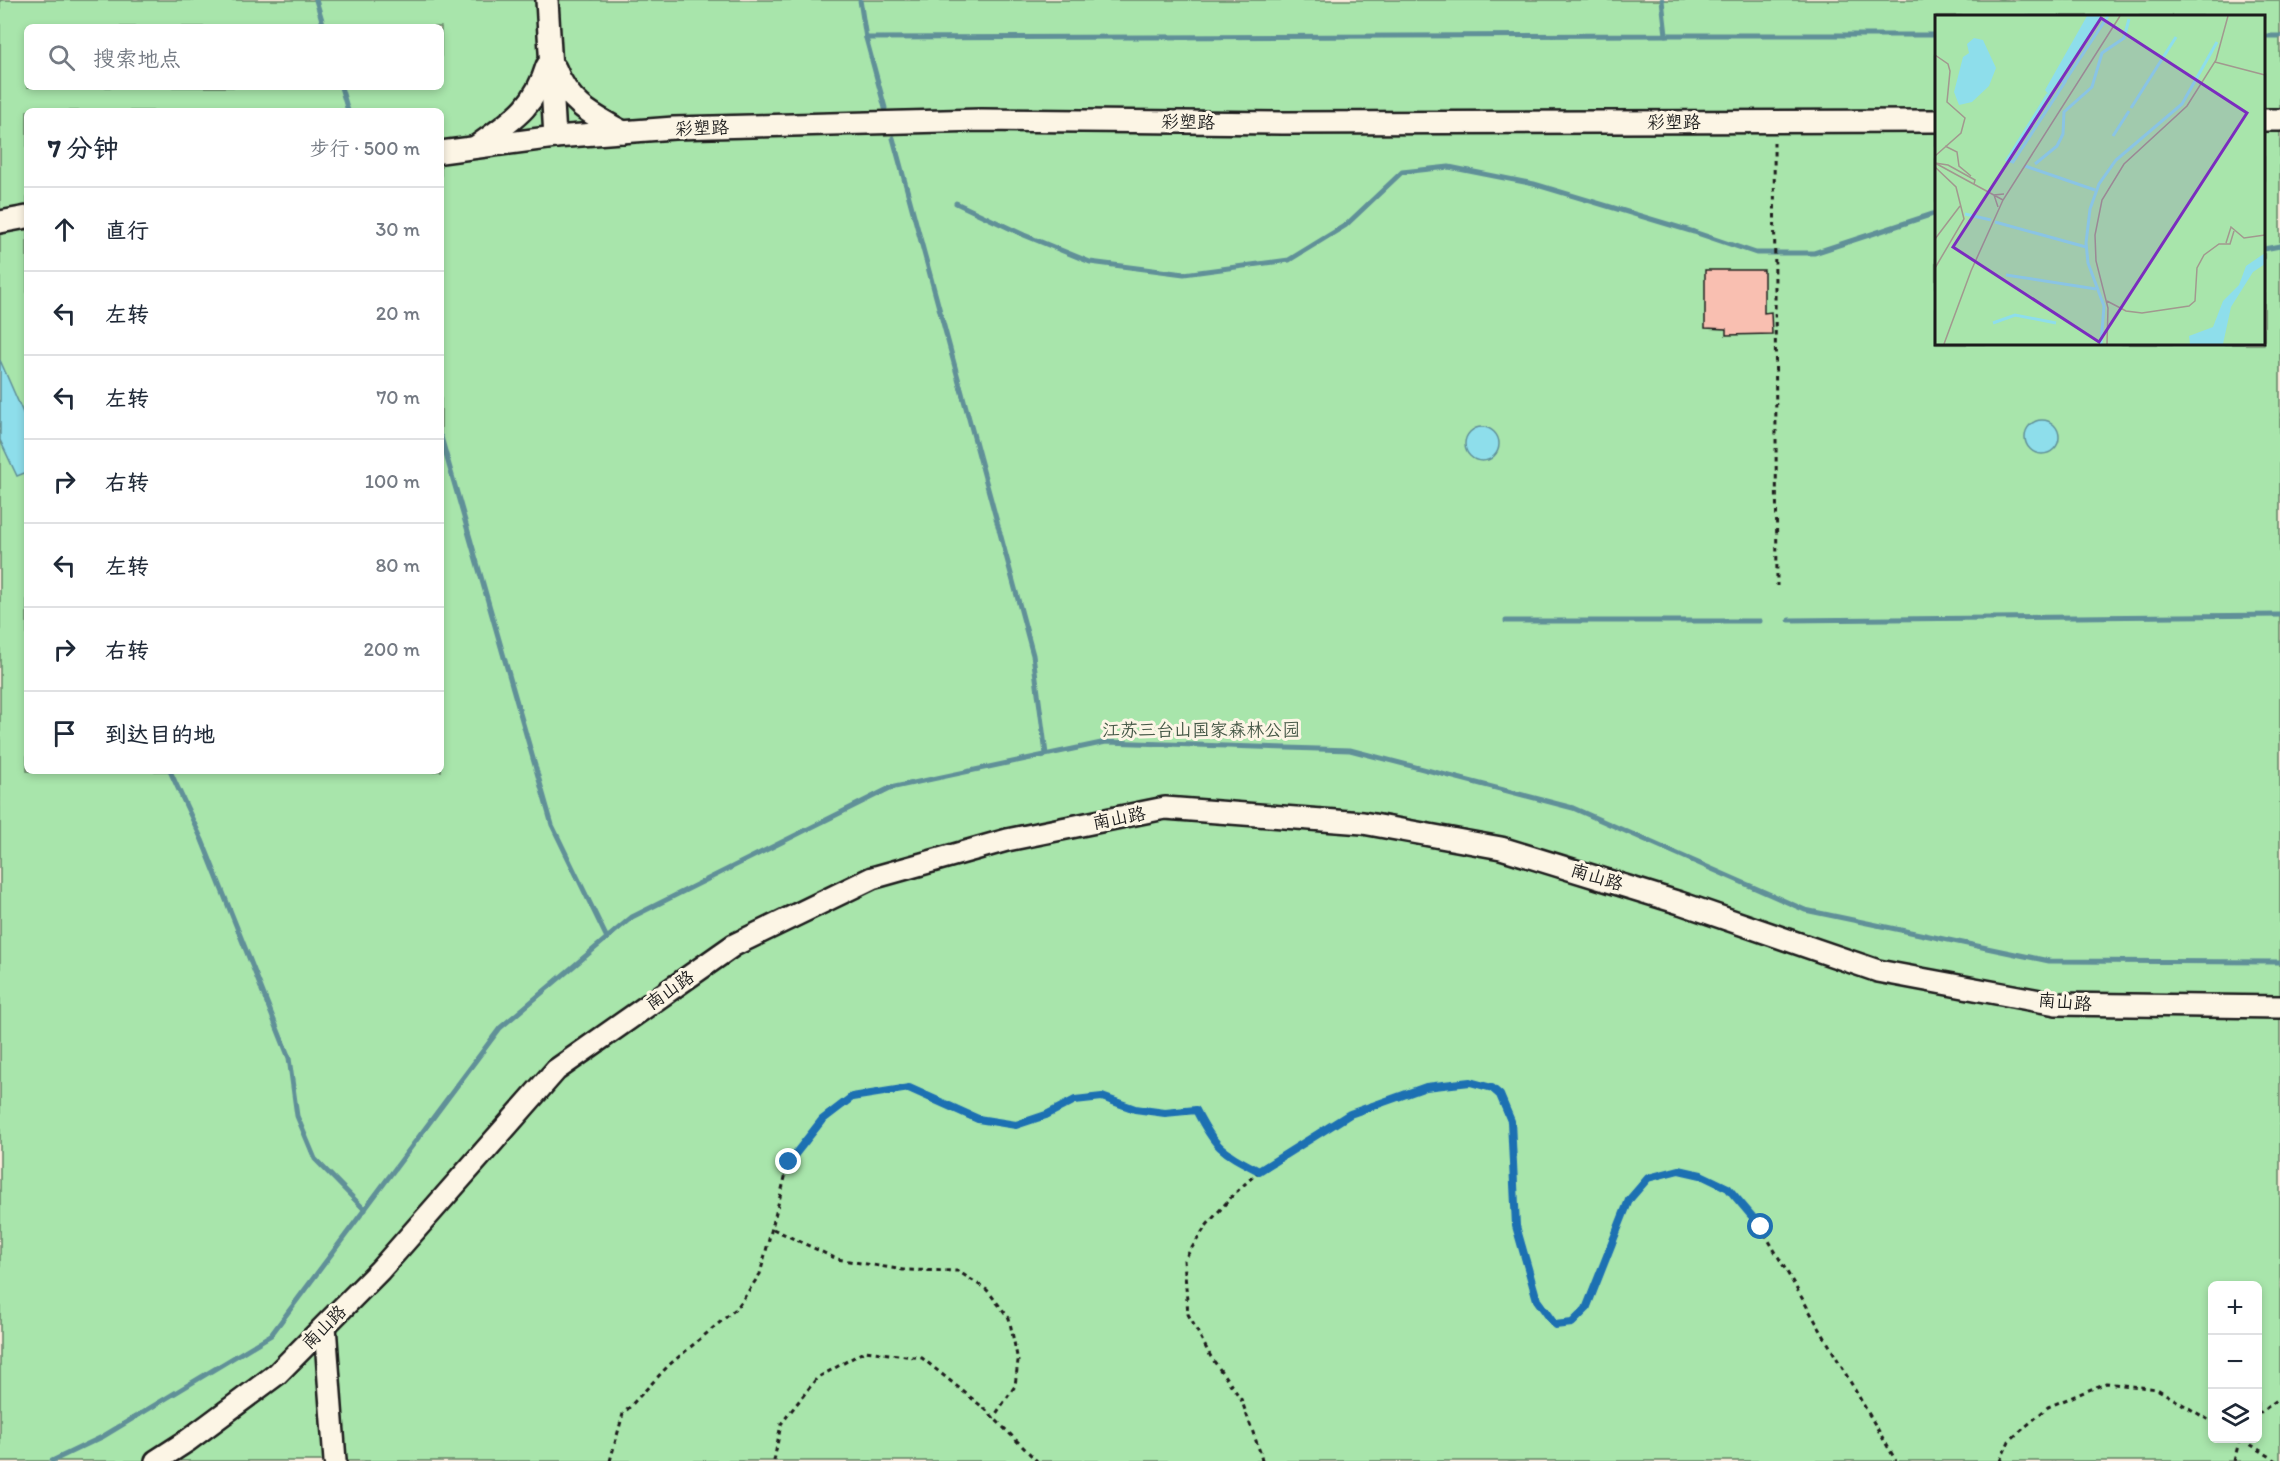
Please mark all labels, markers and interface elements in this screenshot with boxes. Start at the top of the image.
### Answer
inset map [1935,15,2265,345]
search box [24,24,444,90]
icon: search [45,41,78,74]
text: 搜索地点 [93,45,181,72]
street label: 彩塑路 [1161,111,1215,133]
street label: 彩塑路 [1647,111,1701,133]
street label: 彩塑路 [675,116,729,140]
text: 7 分钟 [48,132,119,164]
text: 步行 · 500 m [310,136,420,160]
icon: ahead [48,213,81,246]
text: 直行 [105,217,149,244]
text: 30 m [375,217,420,241]
icon: left [48,297,81,330]
text: 左转 [105,301,149,328]
text: 20 m [376,301,420,325]
icon: left [48,381,81,414]
text: 左转 [105,385,149,412]
text: 70 m [376,385,420,409]
icon: right [48,465,81,498]
text: 右转 [105,469,149,496]
text: 100 m [365,469,420,493]
icon: left [48,549,81,582]
text: 左转 [105,553,149,580]
text: 80 m [375,553,420,577]
icon: right [48,633,81,666]
text: 右转 [105,637,149,664]
text: 200 m [364,637,420,661]
icon: arrive [48,717,81,750]
park label: 江苏三台山国家森林公园 [1102,719,1300,741]
text: 到达目的地 [105,721,215,748]
street label: 南山路 [1090,802,1148,834]
street label: 南山路 [1568,859,1626,895]
street label: 南山路 [642,966,698,1014]
street label: 南山路 [2037,989,2093,1015]
route end [775,1148,801,1174]
route start [1747,1213,1773,1239]
map controls [2208,1281,2262,1443]
button: + [2208,1281,2262,1335]
street label: 南山路 [297,1300,351,1354]
button: − [2208,1335,2262,1389]
button: layers [2208,1389,2262,1443]

